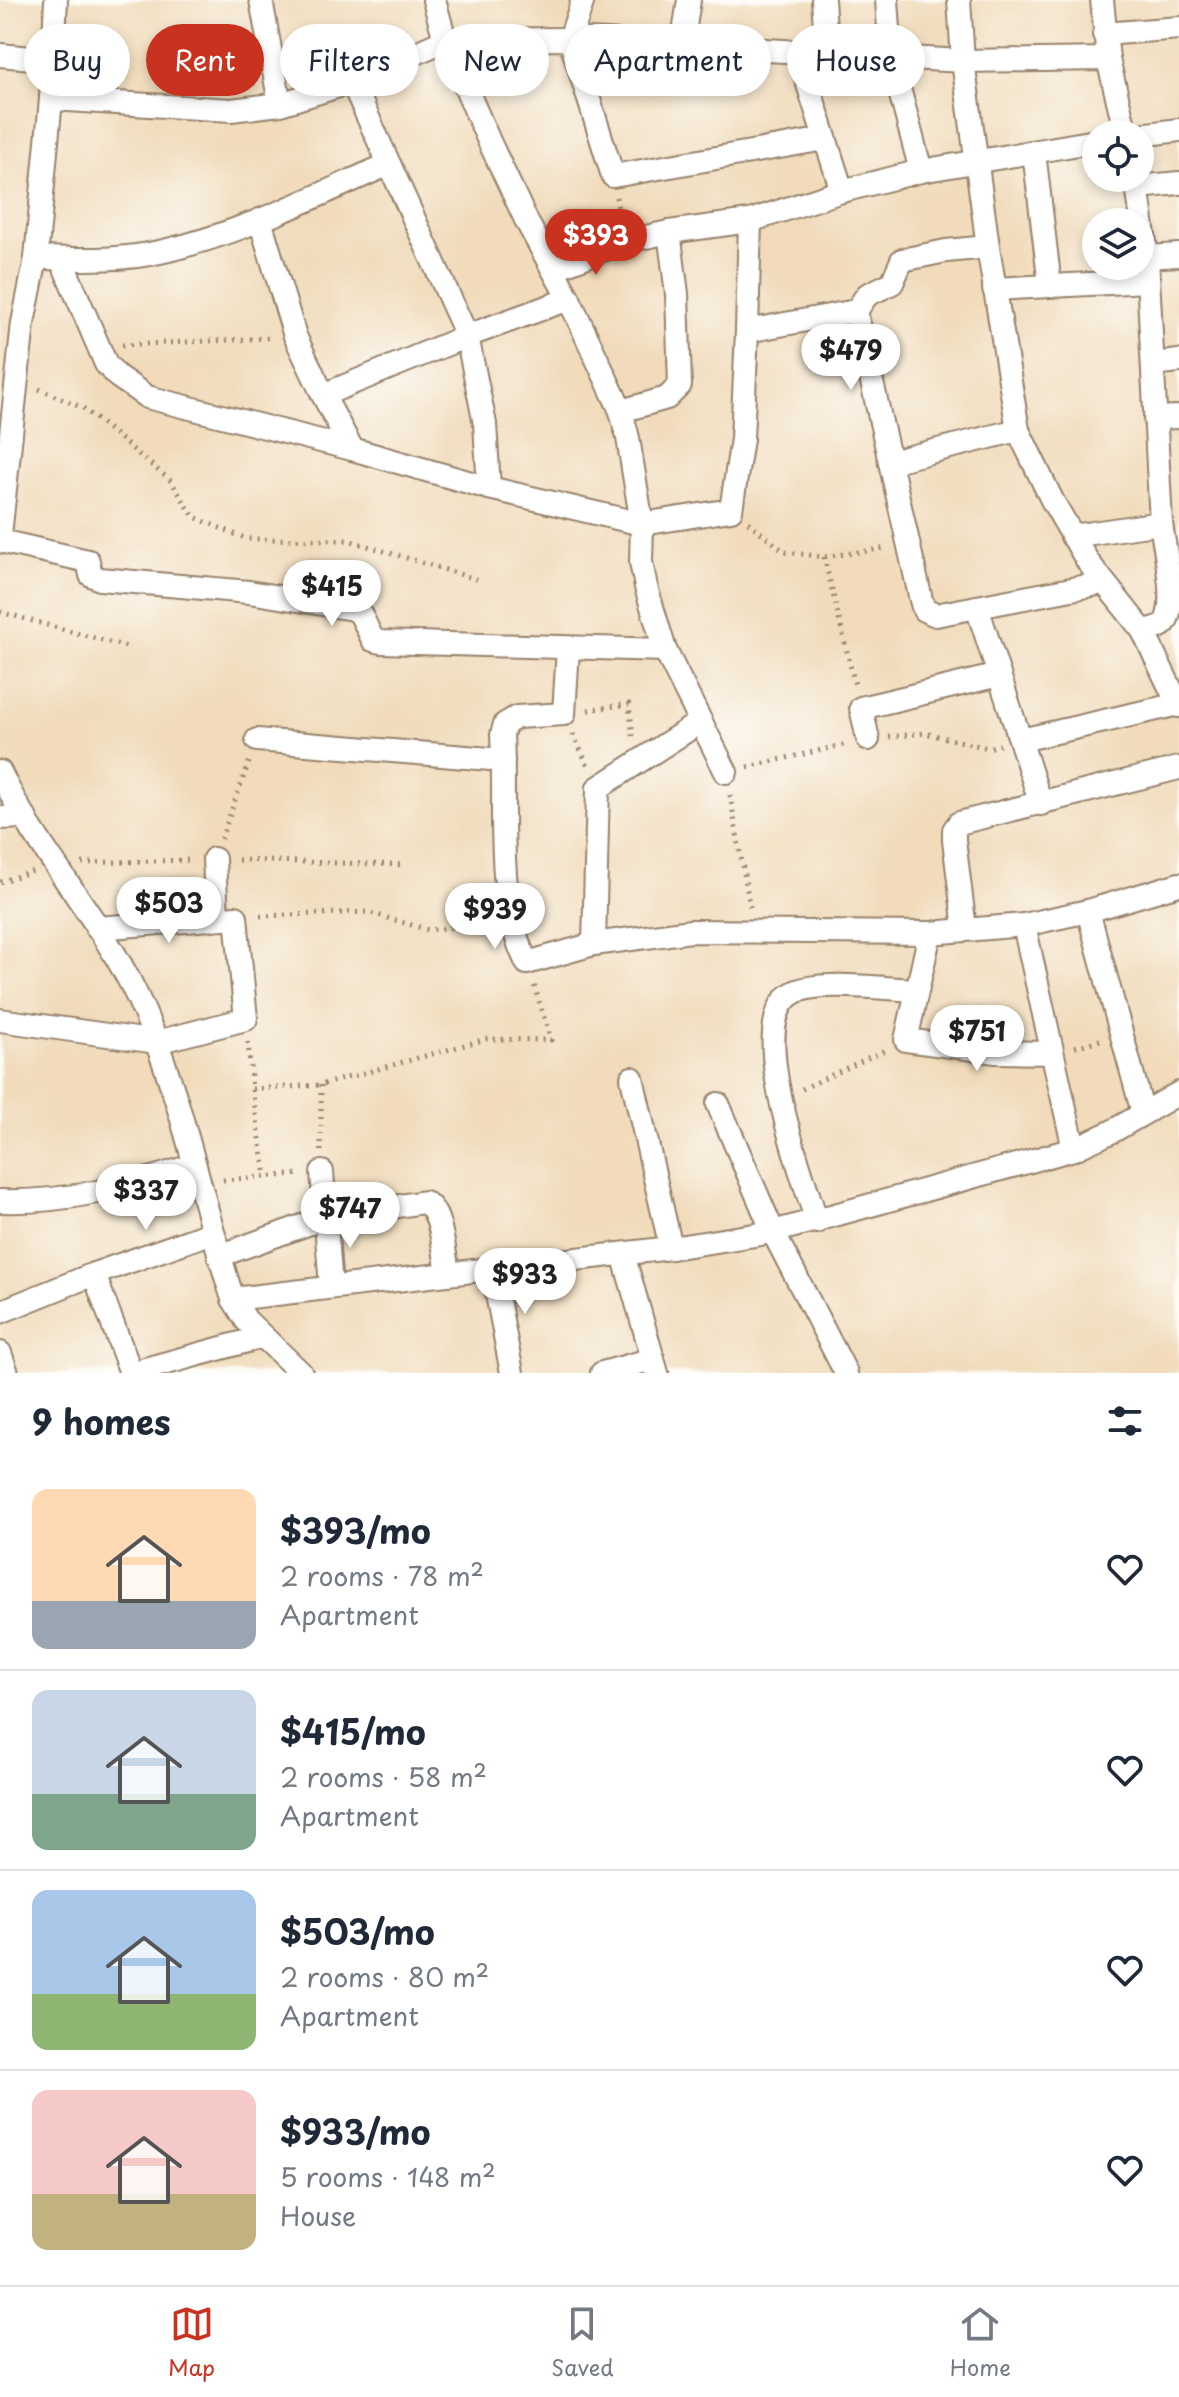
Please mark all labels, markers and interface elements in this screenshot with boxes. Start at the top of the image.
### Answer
chip: Buy [24,24,130,96]
chip: Rent [146,24,264,96]
chip: Filters [280,24,419,96]
chip: New [435,24,549,96]
chip: Apartment [565,24,771,96]
chip: House [787,24,925,96]
map controls [1082,120,1154,280]
button: locate [1082,120,1154,192]
button: layers [1082,208,1154,280]
pin: $393 [549,209,643,277]
text: $393 [563,215,629,254]
pin: $479 [804,324,898,392]
text: $479 [819,330,883,369]
pin: $415 [285,560,379,628]
text: $415 [301,566,363,605]
pin: $503 [122,877,216,945]
text: $503 [134,883,204,922]
pin: $939 [448,883,542,951]
text: $939 [463,889,527,928]
pin: $751 [930,1005,1024,1073]
text: $751 [948,1011,1006,1050]
pin: $337 [99,1164,193,1232]
text: $337 [114,1170,178,1209]
pin: $747 [303,1182,397,1250]
text: $747 [319,1188,381,1227]
pin: $933 [478,1248,572,1316]
text: $933 [492,1254,558,1293]
text: 9 homes [32,1395,171,1447]
icon: filters [1103,1399,1147,1443]
text: $393/mo [280,1504,431,1556]
icon: home [96,1521,192,1617]
icon: heart [1103,1547,1147,1591]
text: 2 rooms · 78 m² [280,1556,484,1595]
text: Apartment [280,1595,419,1634]
text: $415/mo [280,1705,426,1757]
icon: home [96,1722,192,1818]
icon: heart [1103,1748,1147,1792]
text: 2 rooms · 58 m² [280,1757,487,1796]
text: Apartment [280,1796,419,1835]
text: $503/mo [280,1905,435,1957]
icon: home [96,1922,192,2018]
icon: heart [1103,1948,1147,1992]
text: 2 rooms · 80 m² [280,1957,489,1996]
text: Apartment [280,1996,419,2035]
text: $933/mo [280,2105,430,2157]
icon: home [96,2122,192,2218]
icon: heart [1103,2148,1147,2192]
text: 5 rooms · 148 m² [280,2157,496,2196]
text: House [280,2196,356,2235]
tab: Map [168,2302,215,2383]
tab: Saved [551,2302,614,2383]
tab: Home [950,2302,1011,2383]

